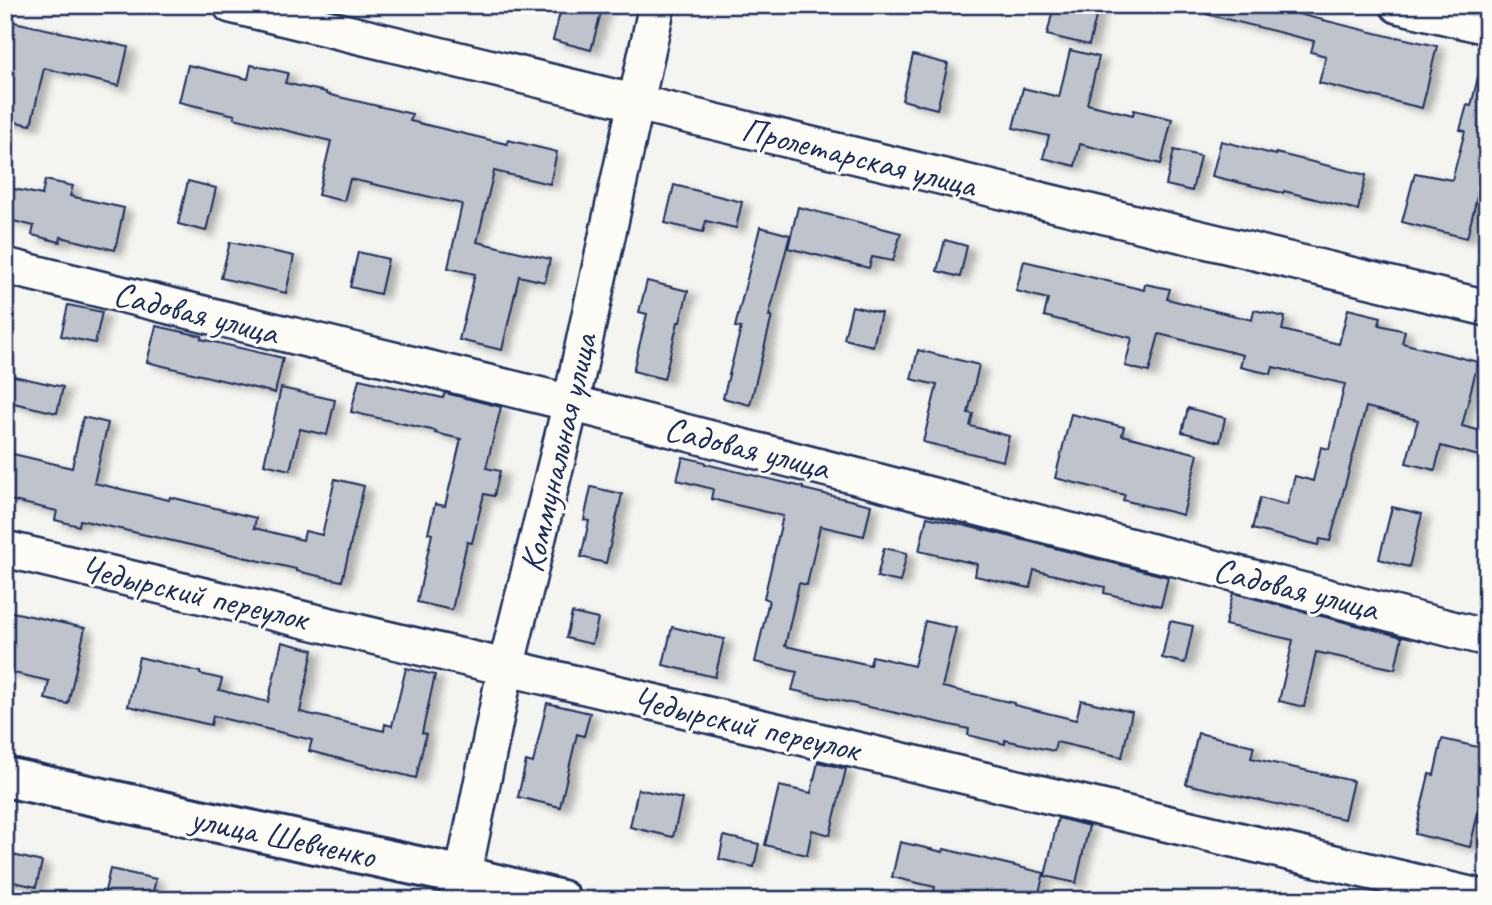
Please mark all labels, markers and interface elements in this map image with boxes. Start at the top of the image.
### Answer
street label: Пролетарская улица [737,106,982,208]
street label: Садовая улица [109,271,286,356]
street label: Коммунальная улица [509,328,608,576]
street label: Садовая улица [660,406,837,491]
street label: Чедырский переулок [76,545,315,642]
street label: Садовая улица [1209,547,1386,632]
street label: Чедырский переулок [628,676,867,773]
street label: улица Шевченко [185,795,381,879]

